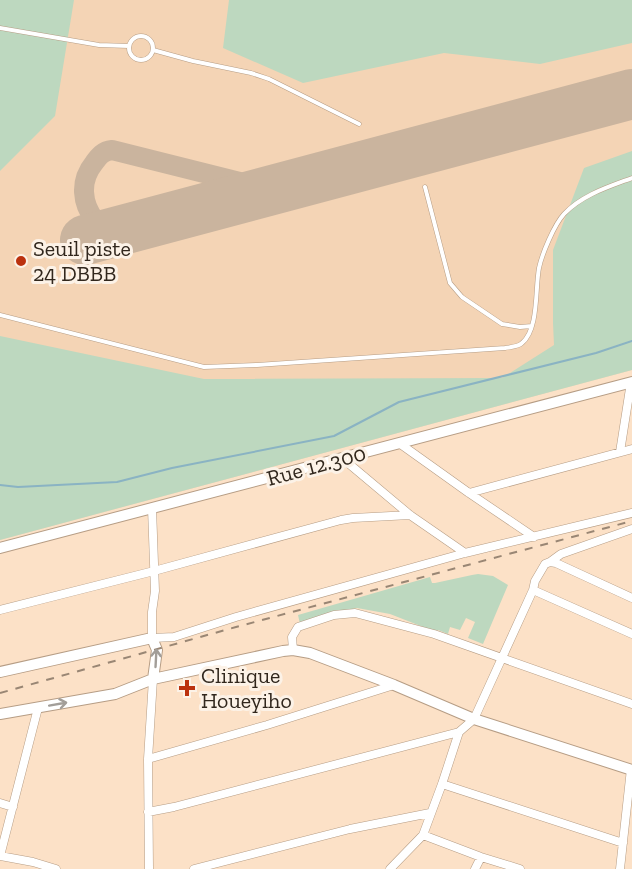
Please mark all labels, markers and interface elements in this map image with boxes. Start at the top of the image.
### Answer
place label: Seuil piste 24 DBBB [33,235,131,287]
marker: Seuil piste 24 DBBB [14,254,28,268]
street label: Rue 12.300 [263,439,369,492]
one-way arrow [150,649,161,669]
place label: Clinique Houeyiho [201,662,292,714]
marker: Clinique Houeyiho [178,679,196,697]
one-way arrow [47,698,67,709]

